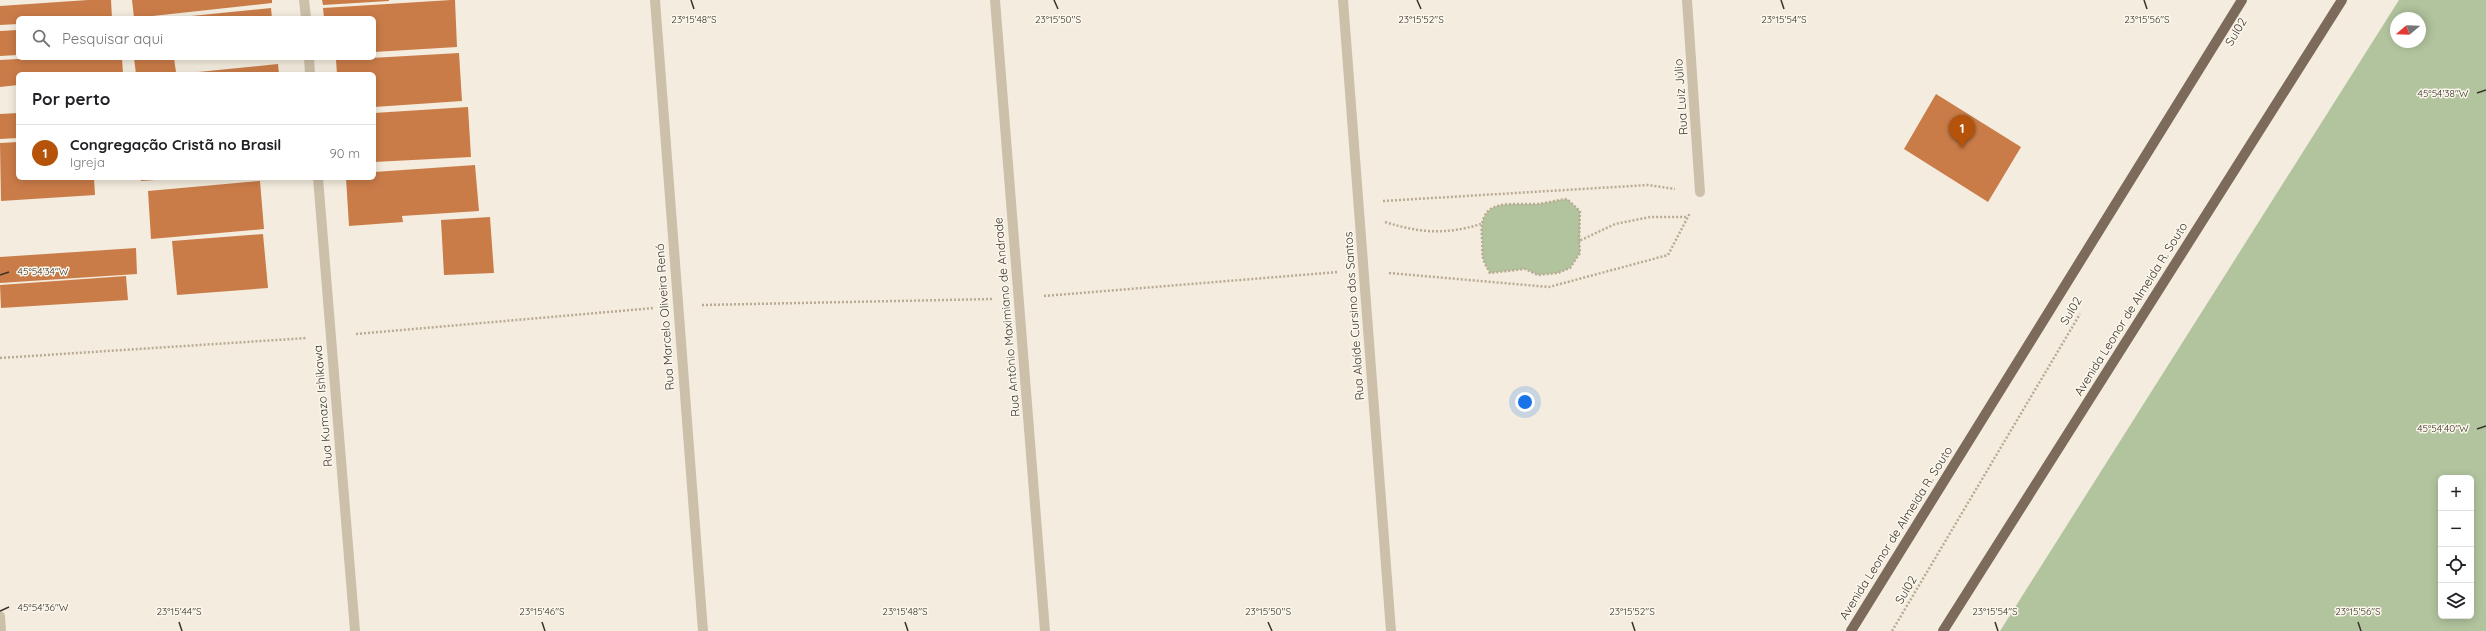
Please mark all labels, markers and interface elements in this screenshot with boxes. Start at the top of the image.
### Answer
north arrow [2390,12,2426,48]
text: 23°15'48"S [671,13,717,26]
text: 23°15'50"S [1035,13,1081,26]
text: 23°15'52"S [1398,13,1444,26]
text: 23°15'54"S [1761,13,1807,26]
text: 23°15'56"S [2124,13,2170,26]
street label: Sul02 [2221,15,2250,49]
search box [16,16,376,60]
icon: search [30,27,52,49]
text: Pesquisar aqui [62,29,163,48]
street label: Rua Luiz Júlio [1670,58,1691,136]
text: 45°54'38"W [2418,87,2469,100]
text: Por perto [32,88,110,109]
pin: 1 [1949,115,1975,148]
text: Congregação Cristã no Brasil [70,135,281,154]
text: 1 [42,145,48,161]
text: 90 m [330,145,360,161]
text: Igreja [70,154,105,170]
street label: Rua Antônio Maximiano de Andrade [990,216,1023,417]
street label: Avenida Leonor de Almeida R. Souto [2071,219,2190,398]
street label: Rua Alaíde Cursino dos Santos [1340,231,1367,401]
street label: Rua Marcelo Oliveira Renó [652,243,677,391]
text: 45°54'34"W [18,265,69,278]
street label: Sul02 [2056,294,2085,328]
street label: Rua Kumazo Ishikawa [310,344,335,468]
your location [1515,392,1535,412]
text: 45°54'40"W [2417,422,2469,435]
street label: Avenida Leonor de Almeida R. Souto [1836,443,1955,622]
map controls [2438,475,2474,619]
button: + [2438,475,2474,511]
button: − [2438,511,2474,547]
button: locate [2438,547,2474,583]
street label: Sul02 [1891,573,1920,607]
button: layers [2438,583,2474,619]
text: 45°54'36"W [18,601,69,614]
text: 23°15'44"S [156,605,202,618]
text: 23°15'46"S [519,605,565,618]
text: 23°15'48"S [882,605,928,618]
text: 23°15'50"S [1245,605,1291,618]
text: 23°15'52"S [1609,605,1655,618]
text: 23°15'54"S [1972,605,2018,618]
text: 23°15'56"S [2335,605,2381,618]

